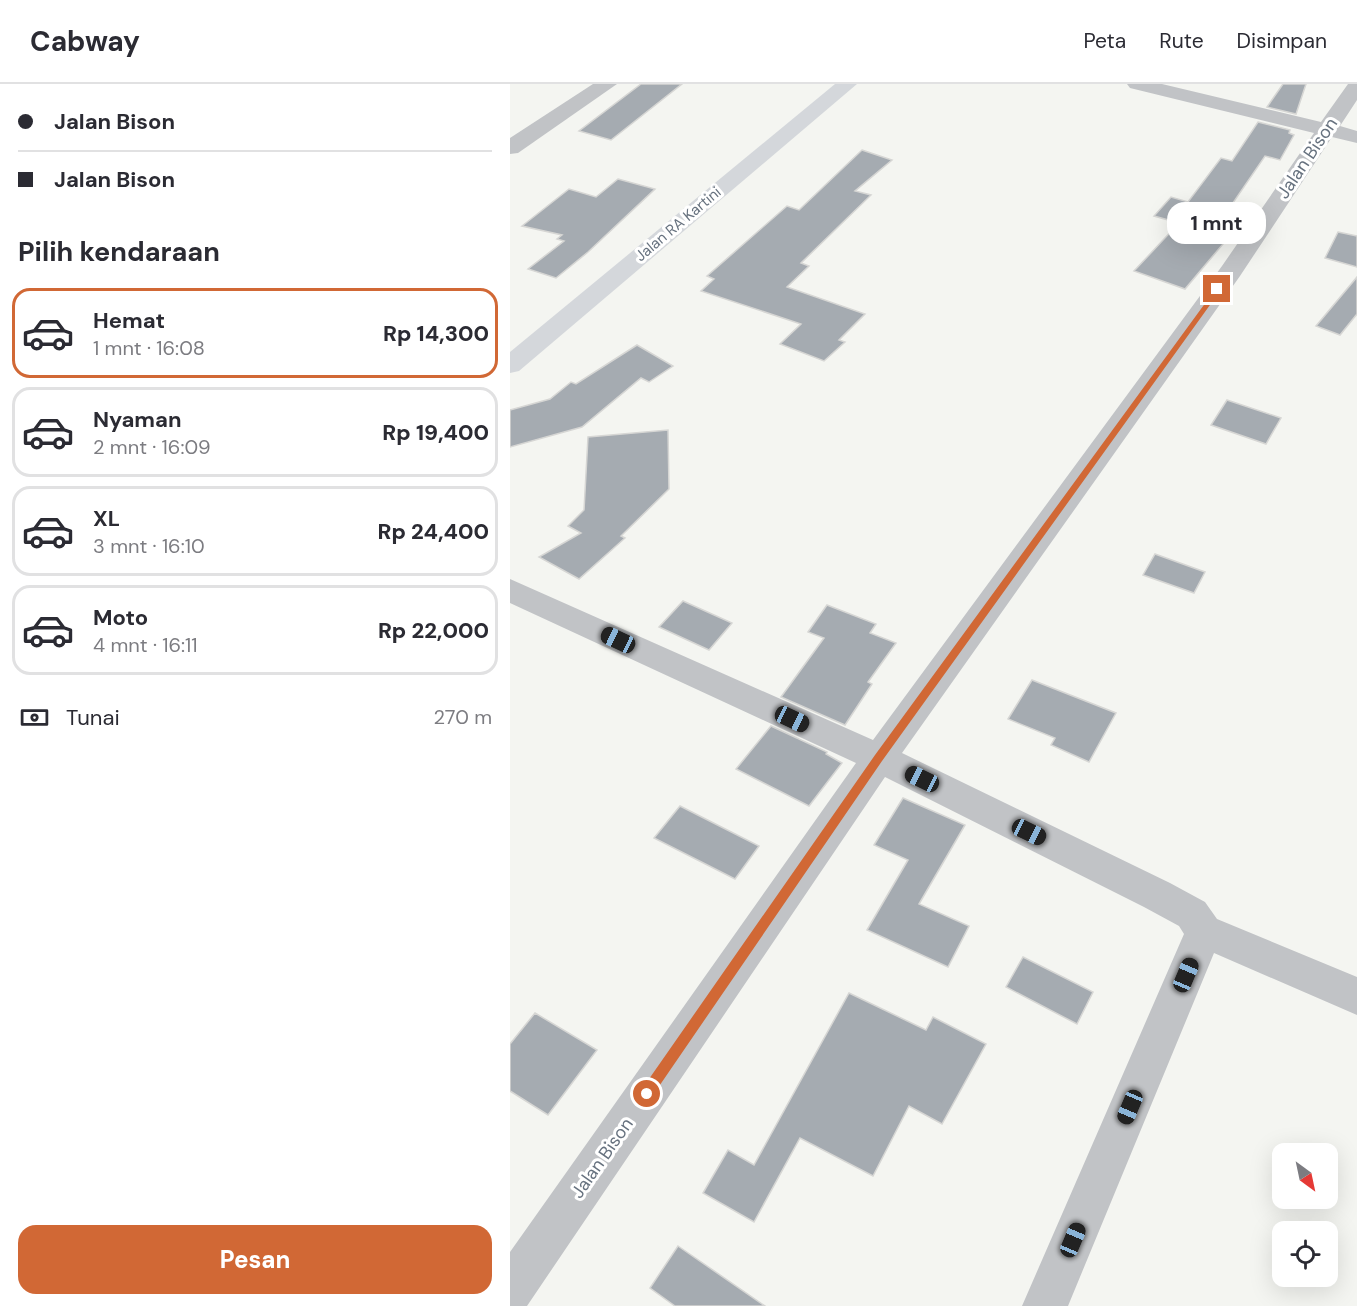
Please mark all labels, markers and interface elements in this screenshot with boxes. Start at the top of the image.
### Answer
text: Cabway [30,23,140,60]
text: Peta [1083,27,1126,55]
text: Rute [1159,27,1204,55]
text: Disimpan [1237,27,1327,55]
text: Jalan Bison [54,107,175,136]
street label: Jalan Bison [1271,113,1343,203]
text: Jalan Bison [54,165,175,194]
street label: Jalan RA Kartini [631,182,725,266]
callout: 1 mnt [1168,202,1266,244]
text: 1 mnt [1190,210,1243,236]
text: Pilih kendaraan [18,234,220,269]
route end [1203,275,1230,302]
icon: car [21,306,75,360]
text: Hemat [93,306,165,335]
text: Rp 14,300 [383,319,489,348]
text: 1 mnt · 16:08 [93,335,205,361]
icon: car [21,405,75,459]
text: Nyaman [93,405,182,434]
text: Rp 19,400 [382,418,489,447]
text: 2 mnt · 16:09 [93,434,211,460]
icon: car [21,504,75,558]
text: XL [93,504,120,533]
text: Rp 24,400 [377,517,489,546]
text: 3 mnt · 16:10 [93,533,205,559]
icon: car [21,603,75,657]
text: Moto [93,603,148,632]
text: Rp 22,000 [378,616,489,645]
car [598,624,638,656]
text: 4 mnt · 16:11 [93,632,198,658]
icon: cash [18,701,51,734]
text: Tunai [66,703,120,732]
car [772,703,812,735]
text: 270 m [434,704,492,730]
car [902,763,942,795]
car [1009,816,1049,848]
car [1171,955,1201,995]
route start [633,1080,660,1107]
car [1115,1087,1145,1127]
street label: Jalan Bison [566,1113,638,1203]
north arrow [1272,1143,1338,1209]
map controls [1272,1143,1338,1287]
car [1058,1220,1088,1260]
button: locate [1272,1221,1338,1287]
button: Pesan [18,1225,492,1294]

